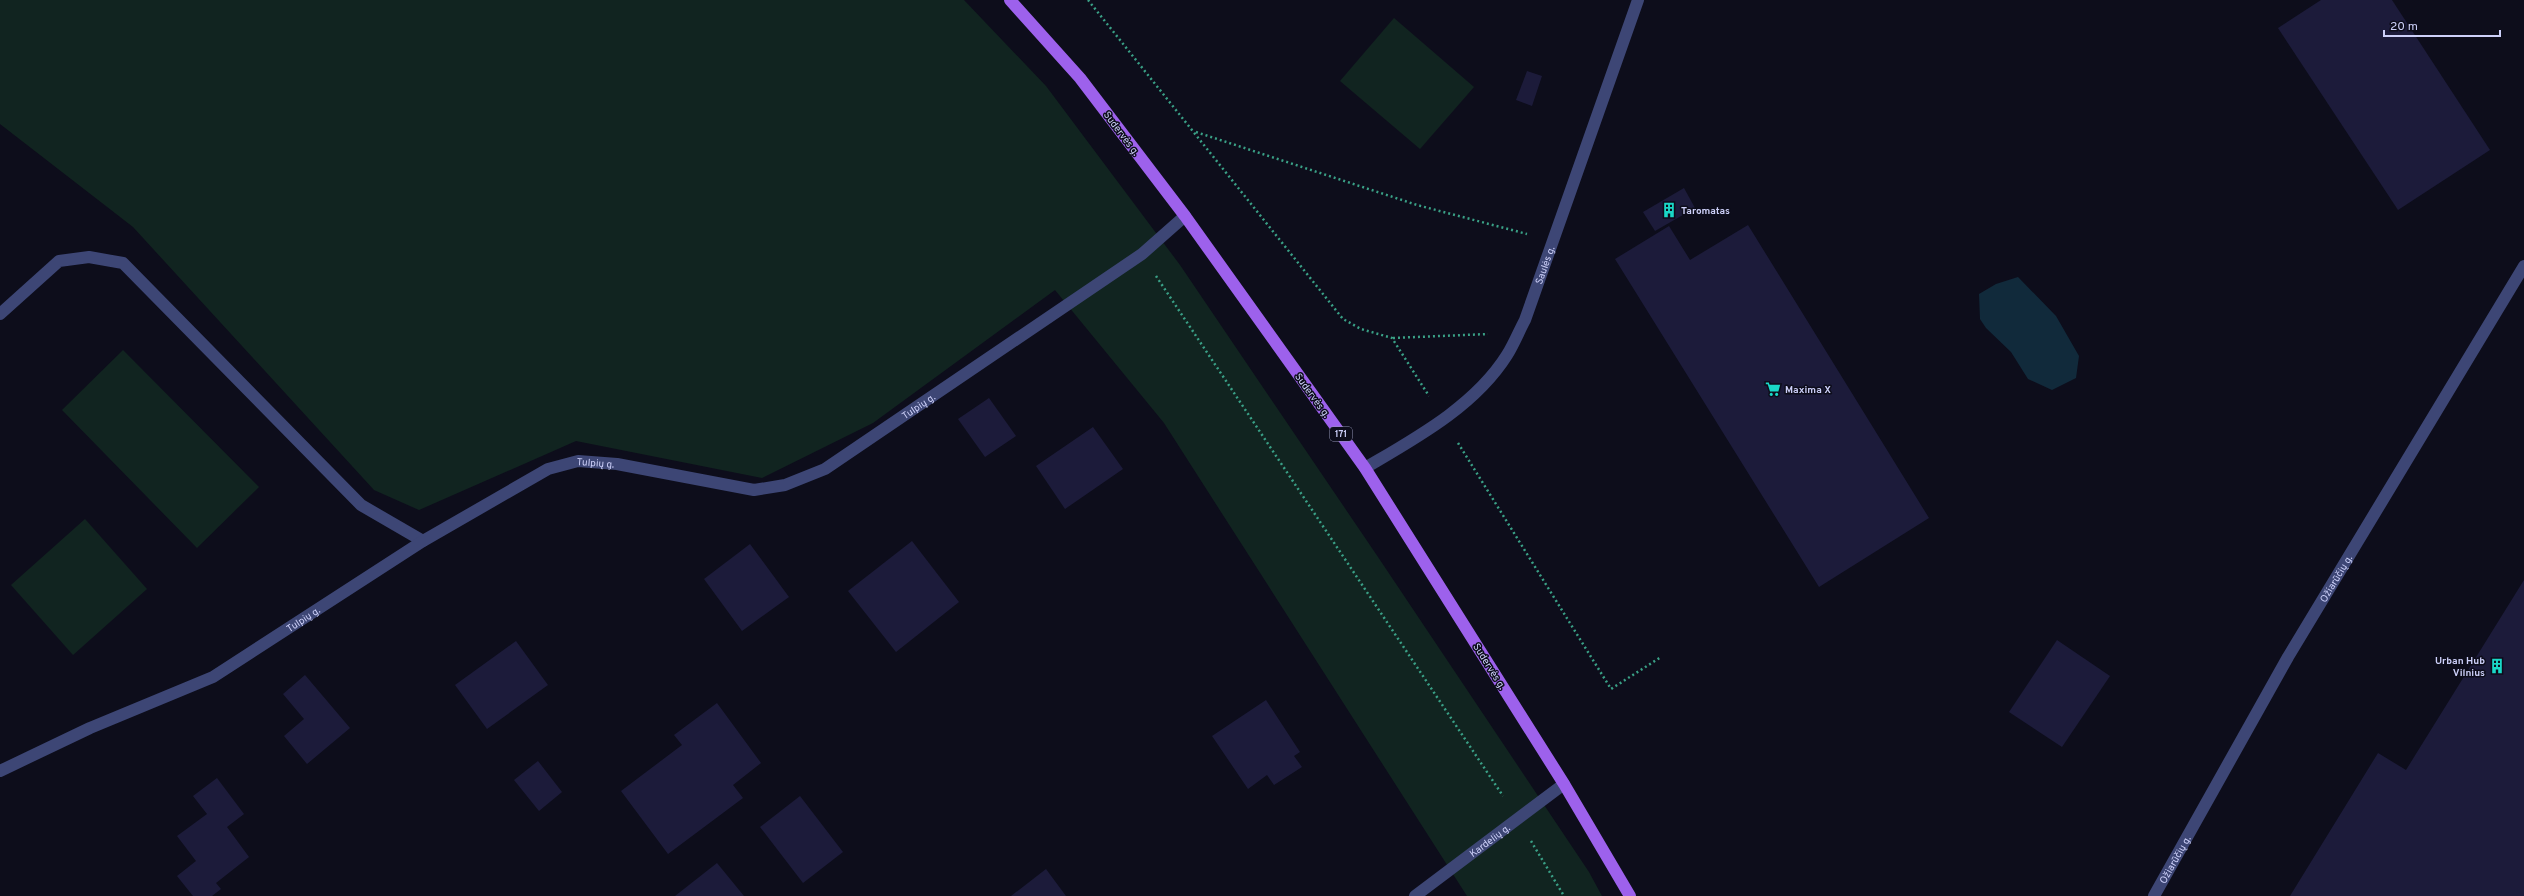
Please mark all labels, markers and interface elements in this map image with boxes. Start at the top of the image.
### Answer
scale bar [2384,12,2500,38]
text: 20 m [2390,19,2418,35]
street label: Sudervės g. [1100,109,1142,159]
building icon: Taromatas [1660,201,1678,219]
place label: Taromatas [1681,205,1730,218]
street label: Saulės g. [1533,245,1559,286]
street label: Sudervės g. [1291,371,1332,421]
supermarket icon: Maxima X [1764,380,1782,398]
place label: Maxima X [1785,384,1831,397]
street label: Tulpių g. [900,391,938,423]
road number: 171 [1330,427,1352,441]
street label: Tulpių g. [576,456,615,472]
street label: Ožiarūčių g. [2317,553,2356,605]
street label: Tulpių g. [284,604,323,636]
street label: Sudervės g. [1469,641,1508,692]
place label: Urban Hub Vilnius [2435,655,2485,680]
building icon: Urban Hub Vilnius [2488,657,2506,675]
street label: Kardelių g. [1467,822,1513,861]
street label: Ožiarūčių g. [2157,834,2195,887]

